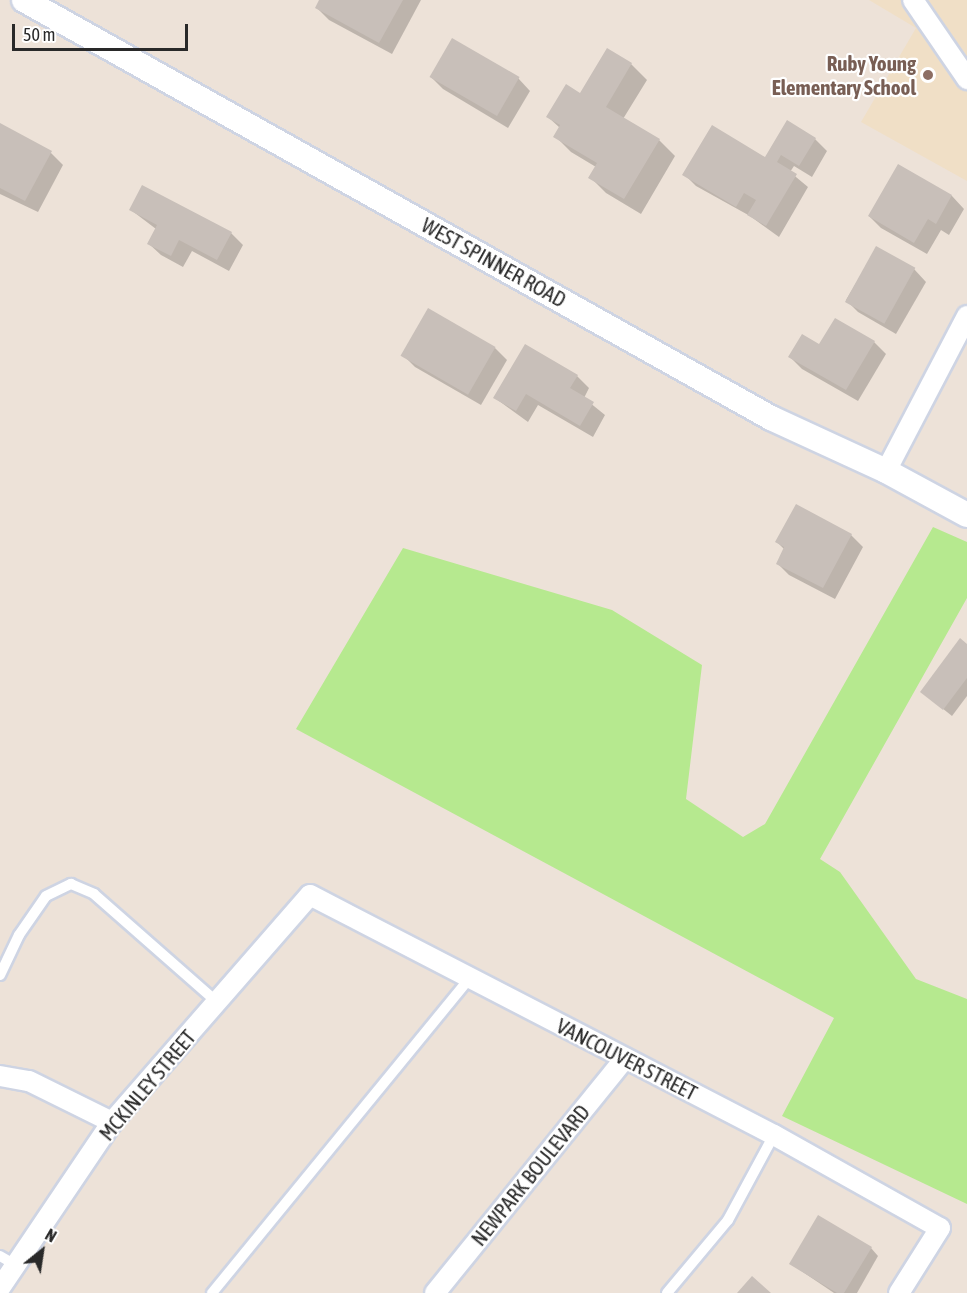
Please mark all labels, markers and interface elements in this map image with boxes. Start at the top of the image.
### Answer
scale bar [15,12,190,50]
text: 50 m [23,24,55,45]
place label: Ruby Young Elementary School [772,50,916,100]
marker: Ruby Young Elementary School [921,68,935,82]
street label: WEST SPINNER ROAD [417,212,571,312]
street label: VANCOUVER STREET [552,1013,702,1105]
street label: MCKINLEY STREET [93,1025,201,1145]
street label: NEWPARK BOULEVARD [465,1099,595,1251]
north arrow [12,1221,72,1281]
text: N [42,1225,60,1246]

